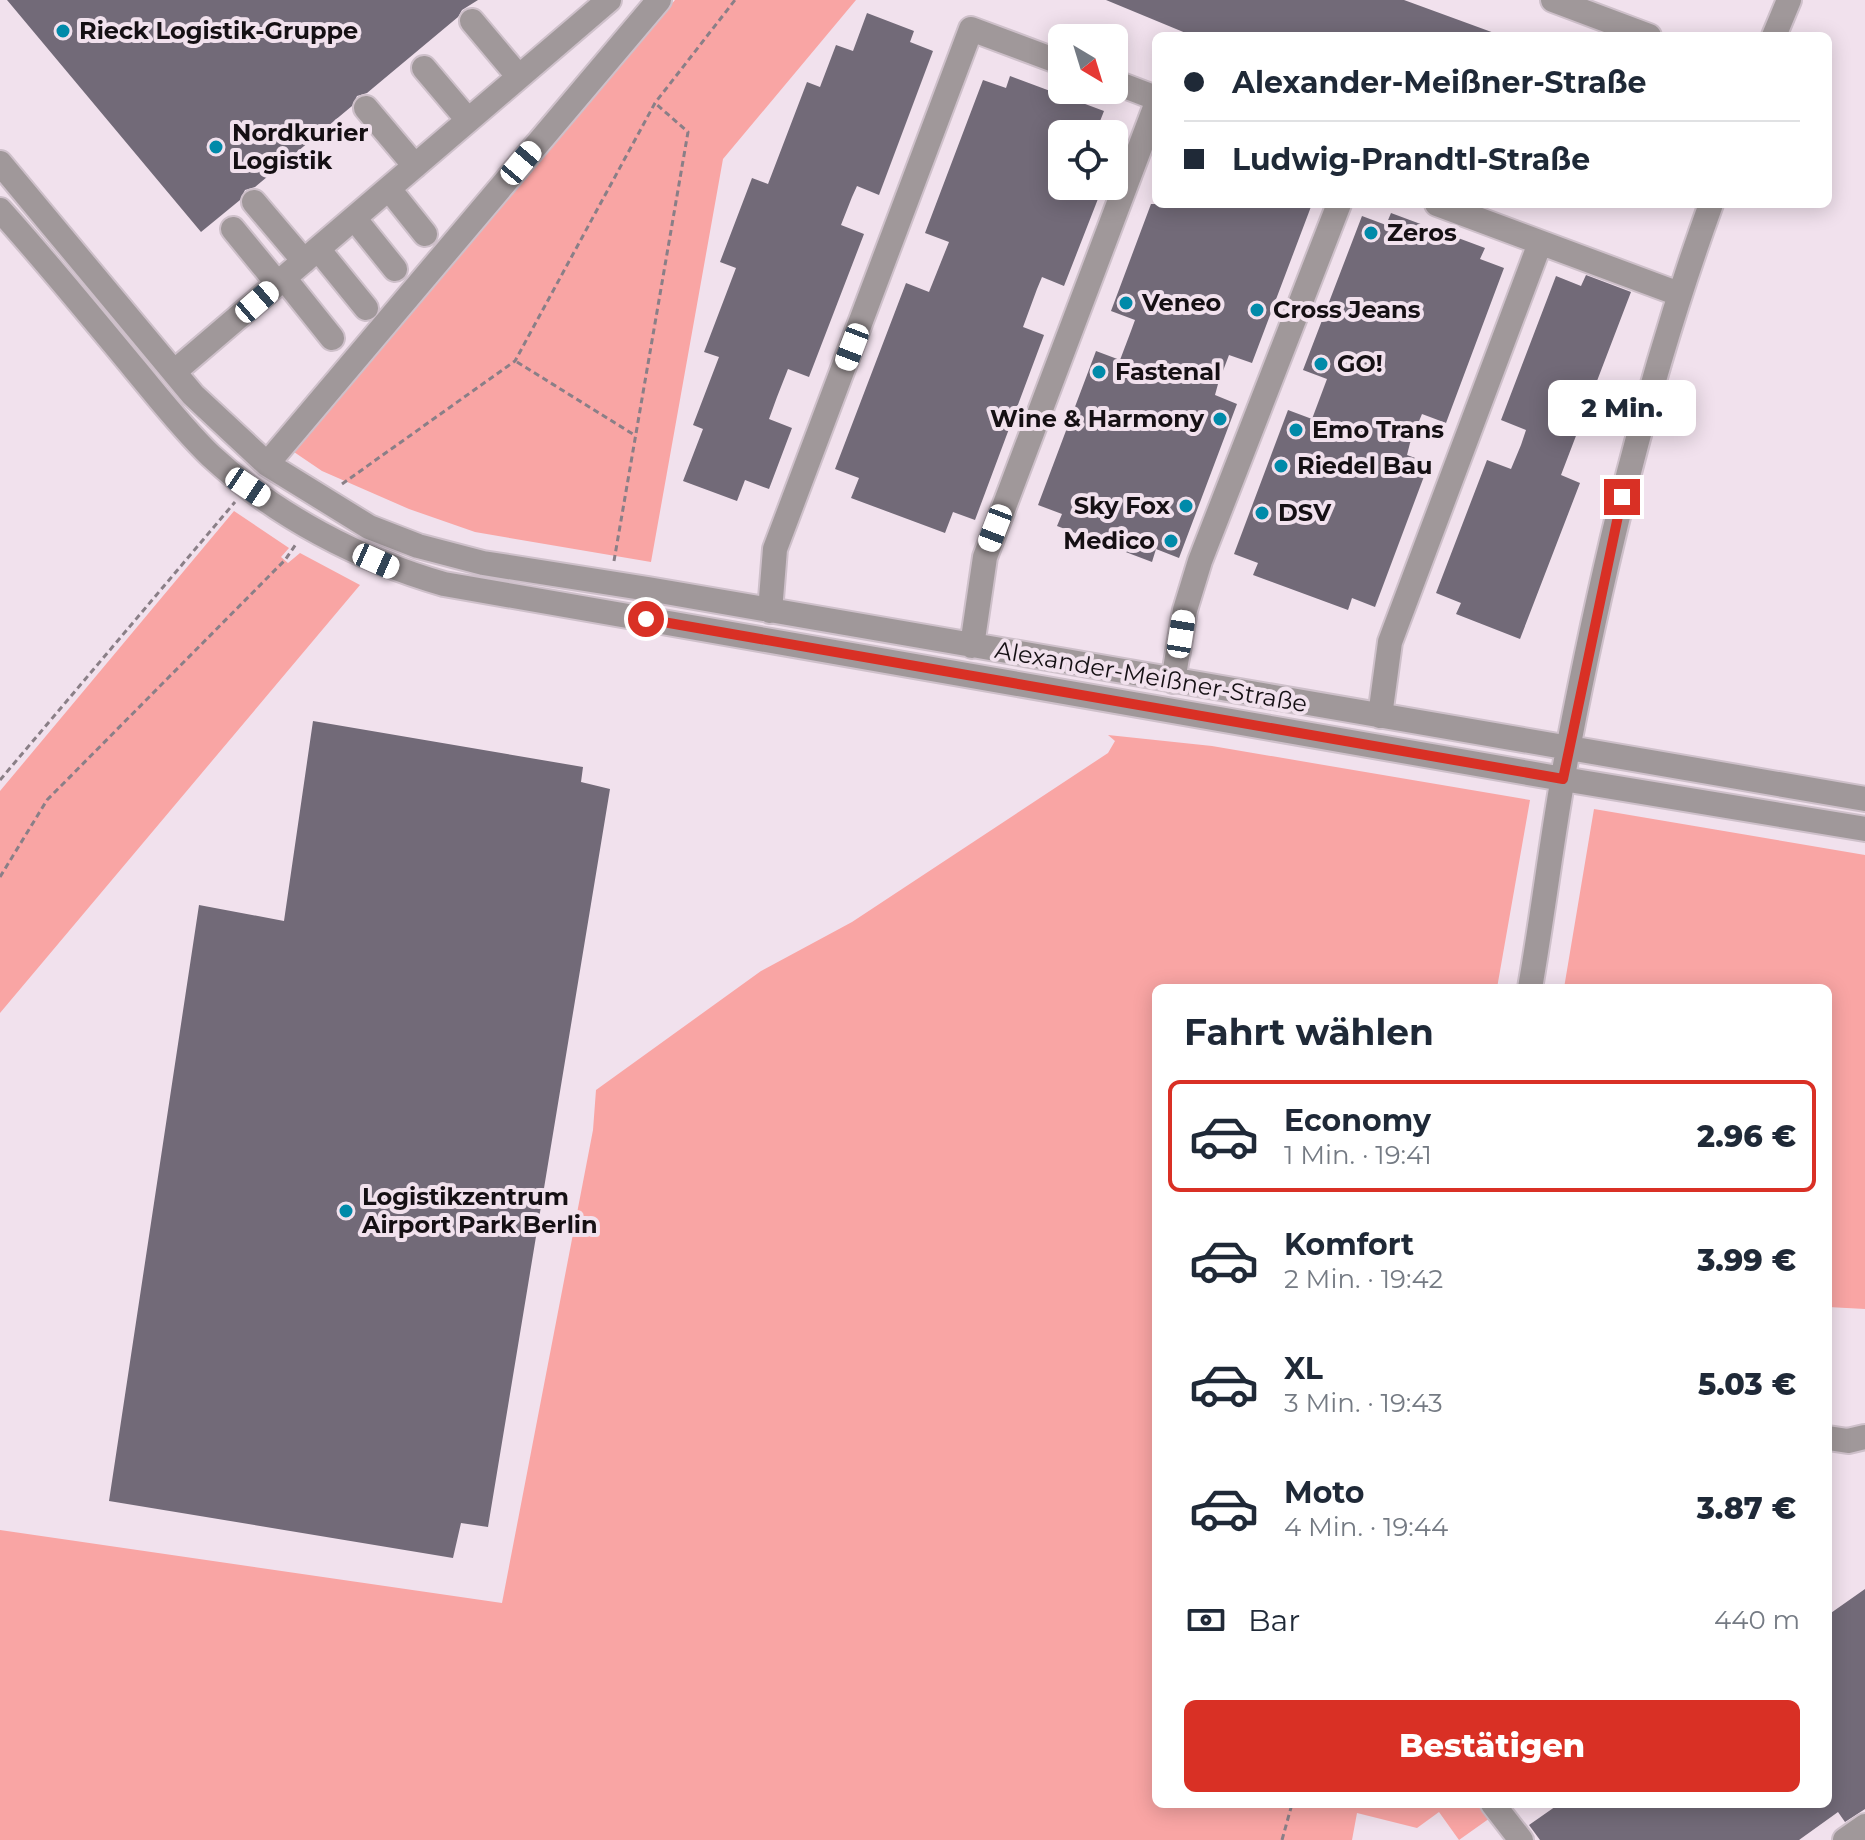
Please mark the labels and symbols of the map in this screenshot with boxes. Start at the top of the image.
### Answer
place label: Rieck Logistik-Gruppe [79,16,358,45]
marker: Rieck Logistik-Gruppe [54,22,72,40]
north arrow [1048,24,1128,104]
place label: Nordkurier Logistik [232,118,369,175]
car [496,137,546,189]
marker: Nordkurier Logistik [207,138,225,156]
place label: Zeros [1387,218,1457,247]
marker: Zeros [1362,224,1380,242]
car [231,277,283,327]
place label: Veneo [1141,288,1221,317]
marker: Veneo [1117,294,1135,312]
place label: Cross Jeans [1273,295,1421,324]
marker: Cross Jeans [1248,301,1266,319]
car [832,320,872,374]
place label: GO! [1337,349,1383,378]
marker: GO! [1312,355,1330,373]
place label: Fastenal [1115,357,1221,386]
marker: Fastenal [1090,363,1108,381]
callout: 2 Min. [1548,381,1696,437]
place label: Wine & Harmony [990,404,1205,433]
marker: Wine & Harmony [1211,410,1229,428]
place label: Emo Trans [1312,415,1444,444]
marker: Emo Trans [1287,421,1305,439]
place label: Riedel Bau [1297,451,1432,480]
marker: Riedel Bau [1272,457,1290,475]
car [221,464,275,510]
route end [1604,479,1640,515]
place label: Sky Fox [1074,491,1171,520]
marker: Sky Fox [1177,497,1195,515]
place label: DSV [1278,498,1332,527]
car [975,501,1015,555]
marker: DSV [1253,504,1271,522]
place label: Medico [1063,526,1155,555]
marker: Medico [1162,532,1180,550]
car [349,540,403,582]
route start [628,601,664,637]
car [1165,608,1197,660]
street label: Alexander-Meißner-Straße [993,635,1310,718]
place label: Logistikzentrum Airport Park Berlin [361,1182,598,1239]
marker: Logistikzentrum Airport Park Berlin [337,1202,355,1220]

